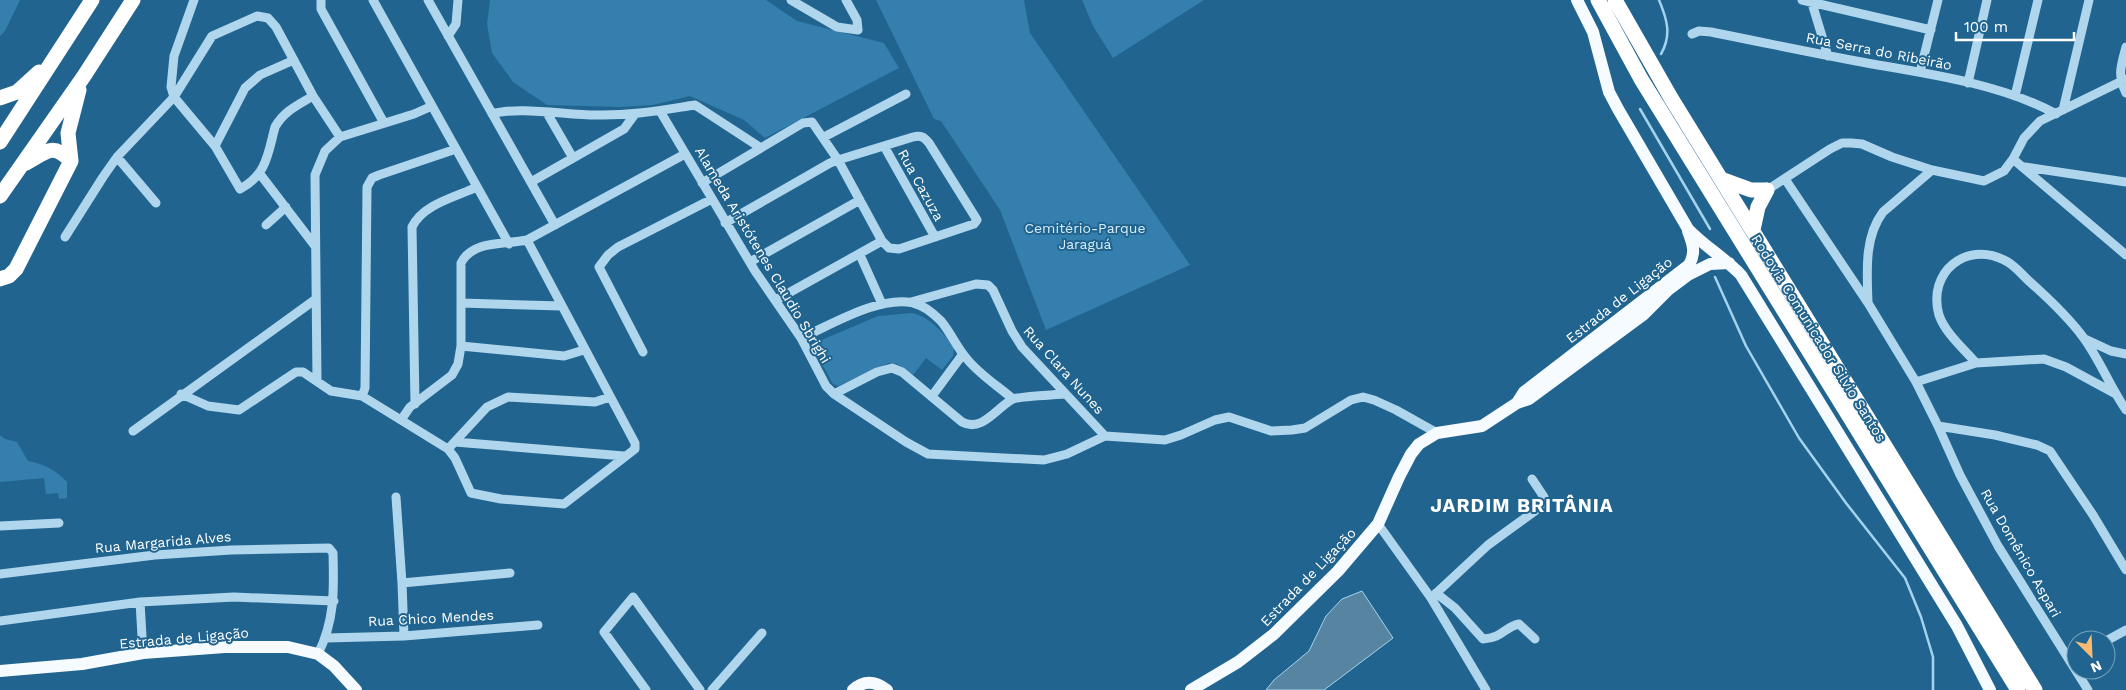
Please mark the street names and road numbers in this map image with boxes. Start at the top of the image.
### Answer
street label: Rua Serra do Ribeirão [1805,29,1953,73]
street label: Alameda Aristótenes Claudio Sbrighi [692,144,834,366]
street label: Rua Cazuza [895,146,947,224]
street label: Rodovia Comunicador Silvio Santos [1748,231,1890,445]
street label: Estrada de Ligação [1563,254,1675,346]
street label: Rua Clara Nunes [1020,323,1108,417]
street label: Rua Domênico Aspari [1978,486,2064,620]
street label: Estrada de Ligação [1257,525,1359,629]
street label: Rua Margarida Alves [94,528,232,556]
street label: Rua Chico Mendes [368,607,494,629]
street label: Estrada de Ligação [119,624,249,652]

